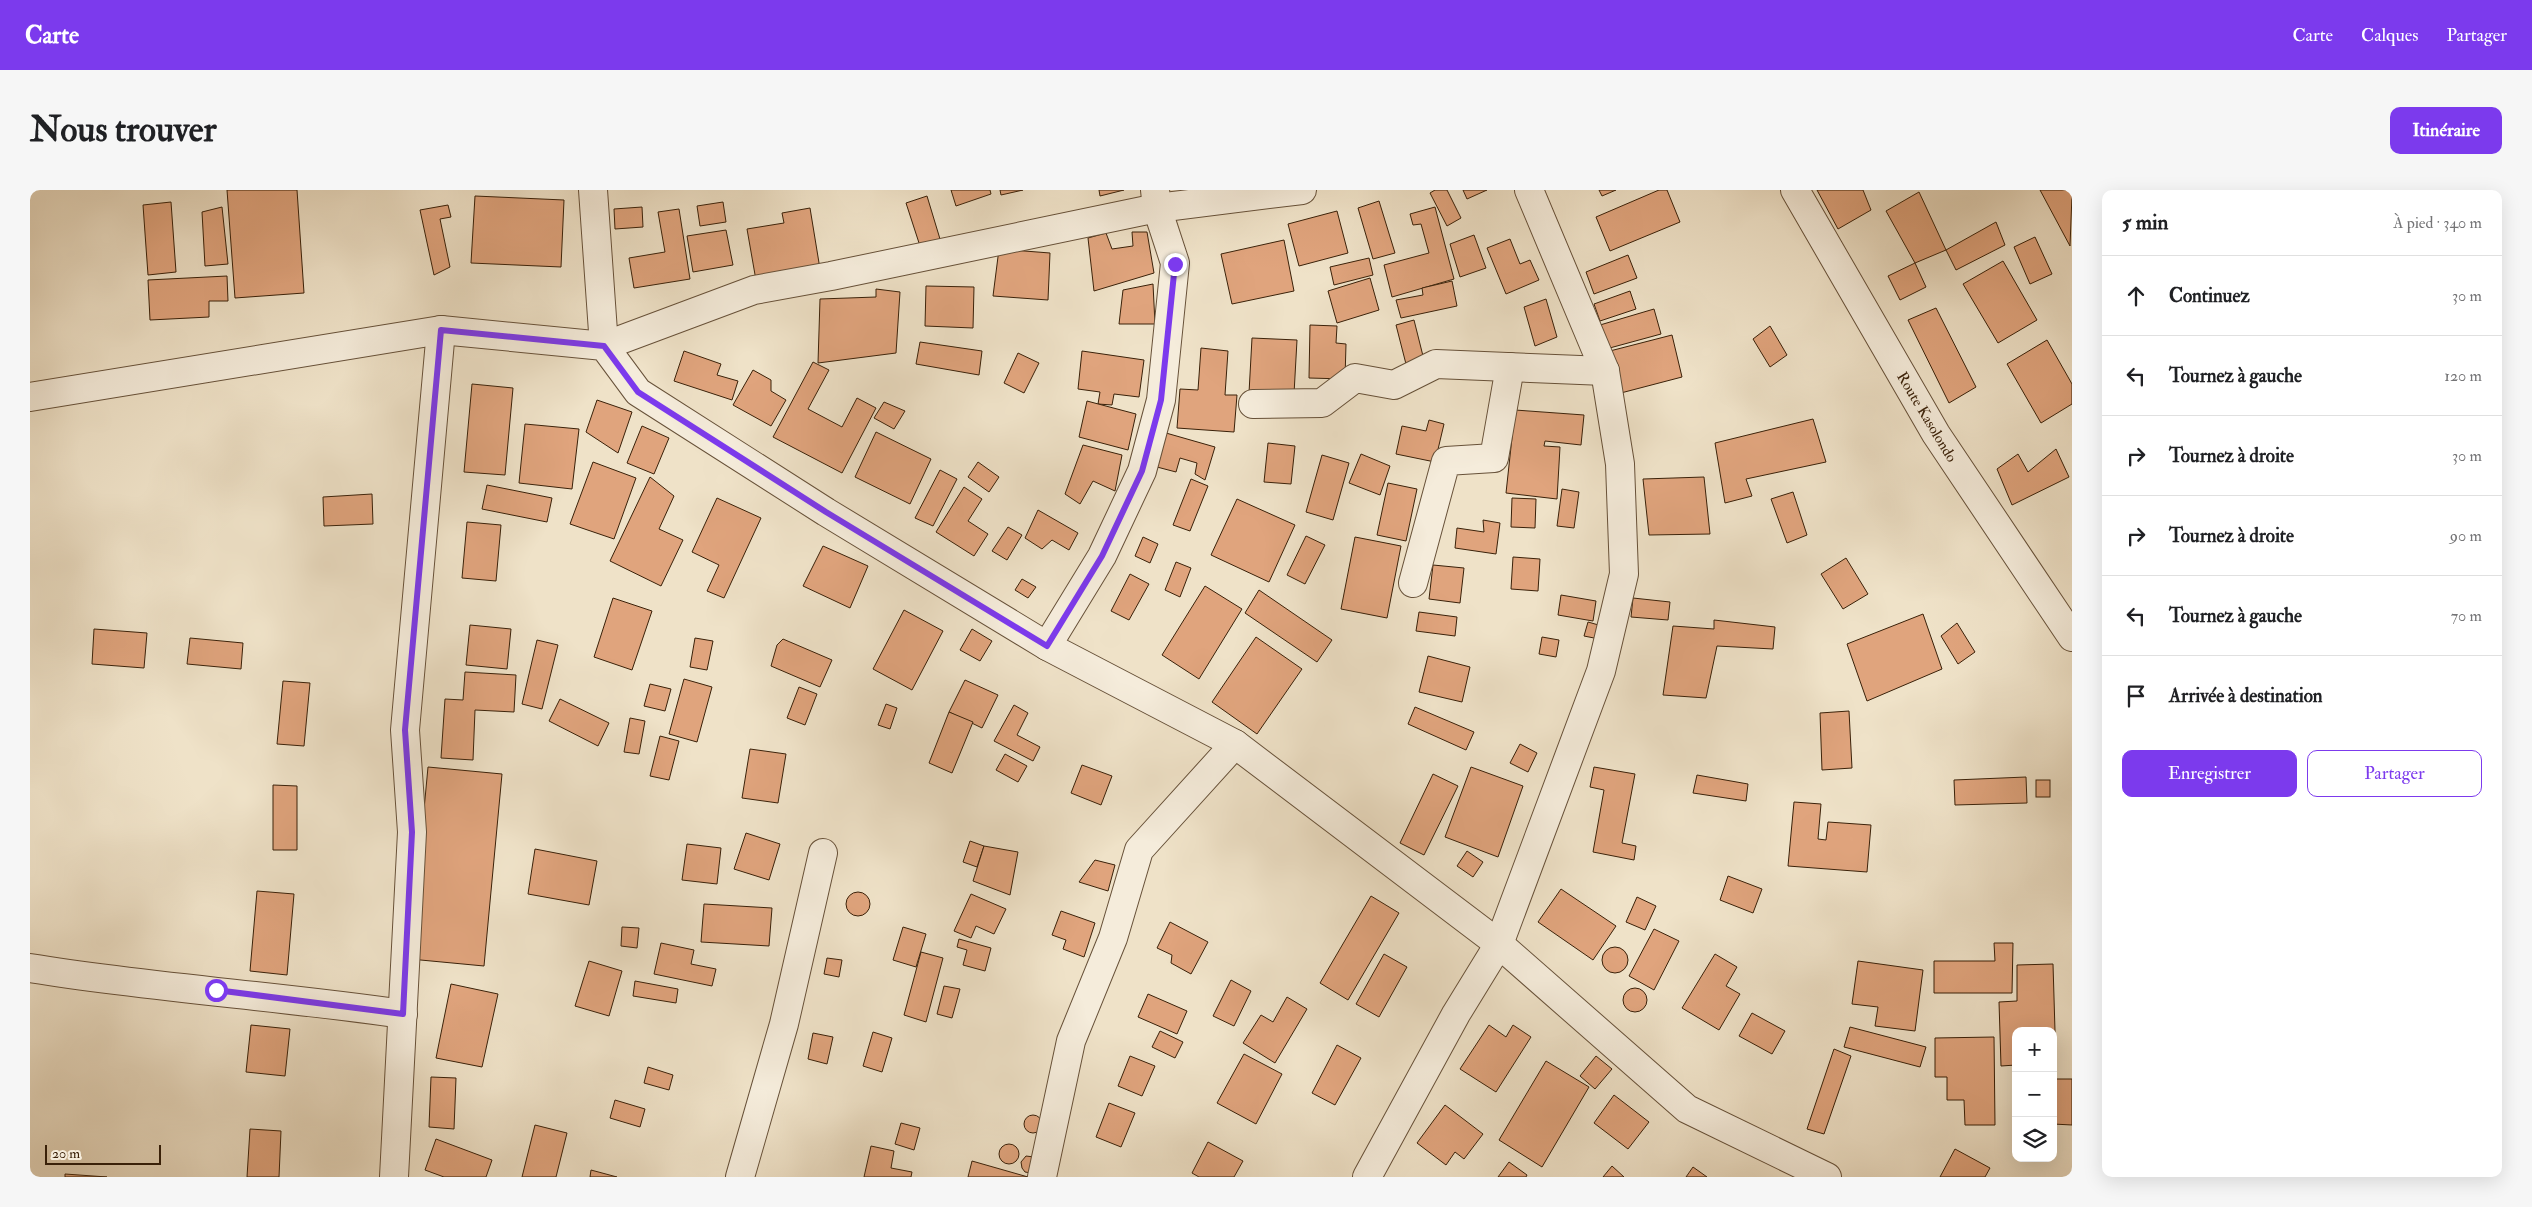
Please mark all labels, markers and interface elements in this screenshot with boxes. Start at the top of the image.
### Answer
text: Carte [25,20,79,51]
text: Carte [2292,24,2333,47]
text: Calques [2361,24,2418,47]
text: Partager [2446,24,2507,47]
button: Itinéraire [2390,107,2502,154]
text: Nous trouver [30,108,217,152]
text: 5 min [2122,209,2168,236]
text: À pied · 340 m [2393,213,2482,233]
route end [1164,253,1187,276]
icon: ahead [2122,282,2150,310]
text: Continuez [2169,284,2250,308]
text: 30 m [2452,286,2482,306]
icon: left [2122,362,2150,390]
text: Tournez à gauche [2169,364,2302,388]
text: 120 m [2444,366,2482,386]
street label: Route Kasolondo [1892,369,1961,466]
icon: right [2122,442,2150,470]
text: Tournez à droite [2169,444,2294,468]
text: 30 m [2452,446,2482,466]
icon: right [2122,522,2150,550]
text: Tournez à droite [2169,524,2294,548]
text: 90 m [2450,526,2482,546]
icon: left [2122,602,2150,630]
text: Tournez à gauche [2169,604,2302,628]
text: 70 m [2451,606,2482,626]
icon: arrive [2122,682,2150,710]
text: Arrivée à destination [2169,684,2323,708]
button: Enregistrer [2122,750,2297,797]
button: Partager [2307,750,2482,797]
route start [205,979,228,1002]
map controls [2012,1027,2057,1162]
button: + [2012,1027,2057,1072]
button: − [2012,1072,2057,1117]
button: layers [2012,1117,2057,1162]
scale bar [45,1142,161,1165]
text: 20 m [52,1145,80,1162]

